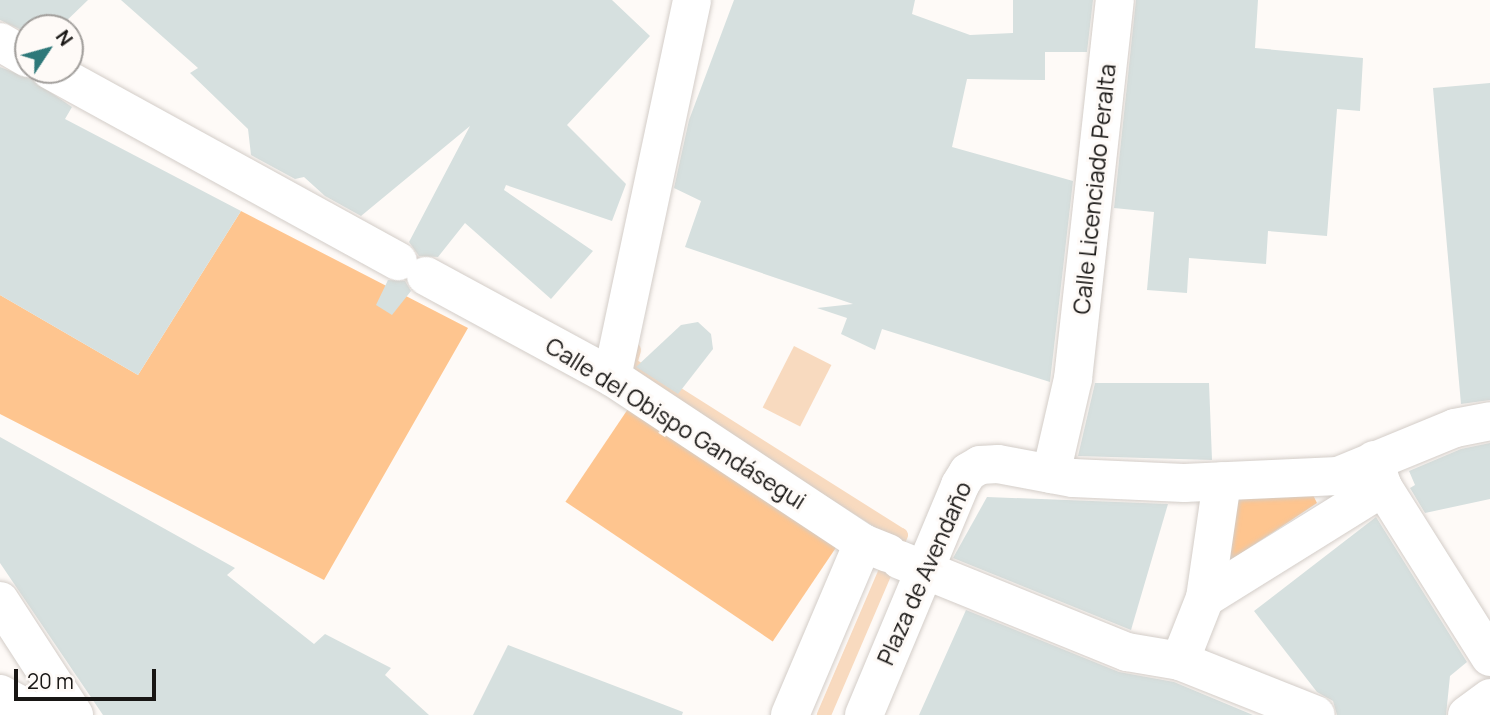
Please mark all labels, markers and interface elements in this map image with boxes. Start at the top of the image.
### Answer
north arrow [14,14,84,84]
text: N [50,25,79,51]
street label: Calle Licenciado Peralta [1067,62,1121,316]
street label: Calle del Obispo Gandásegui [541,331,811,515]
street label: Plaza de Avendaño [871,477,977,669]
scale bar [18,656,159,700]
text: 20 m [27,667,74,695]

